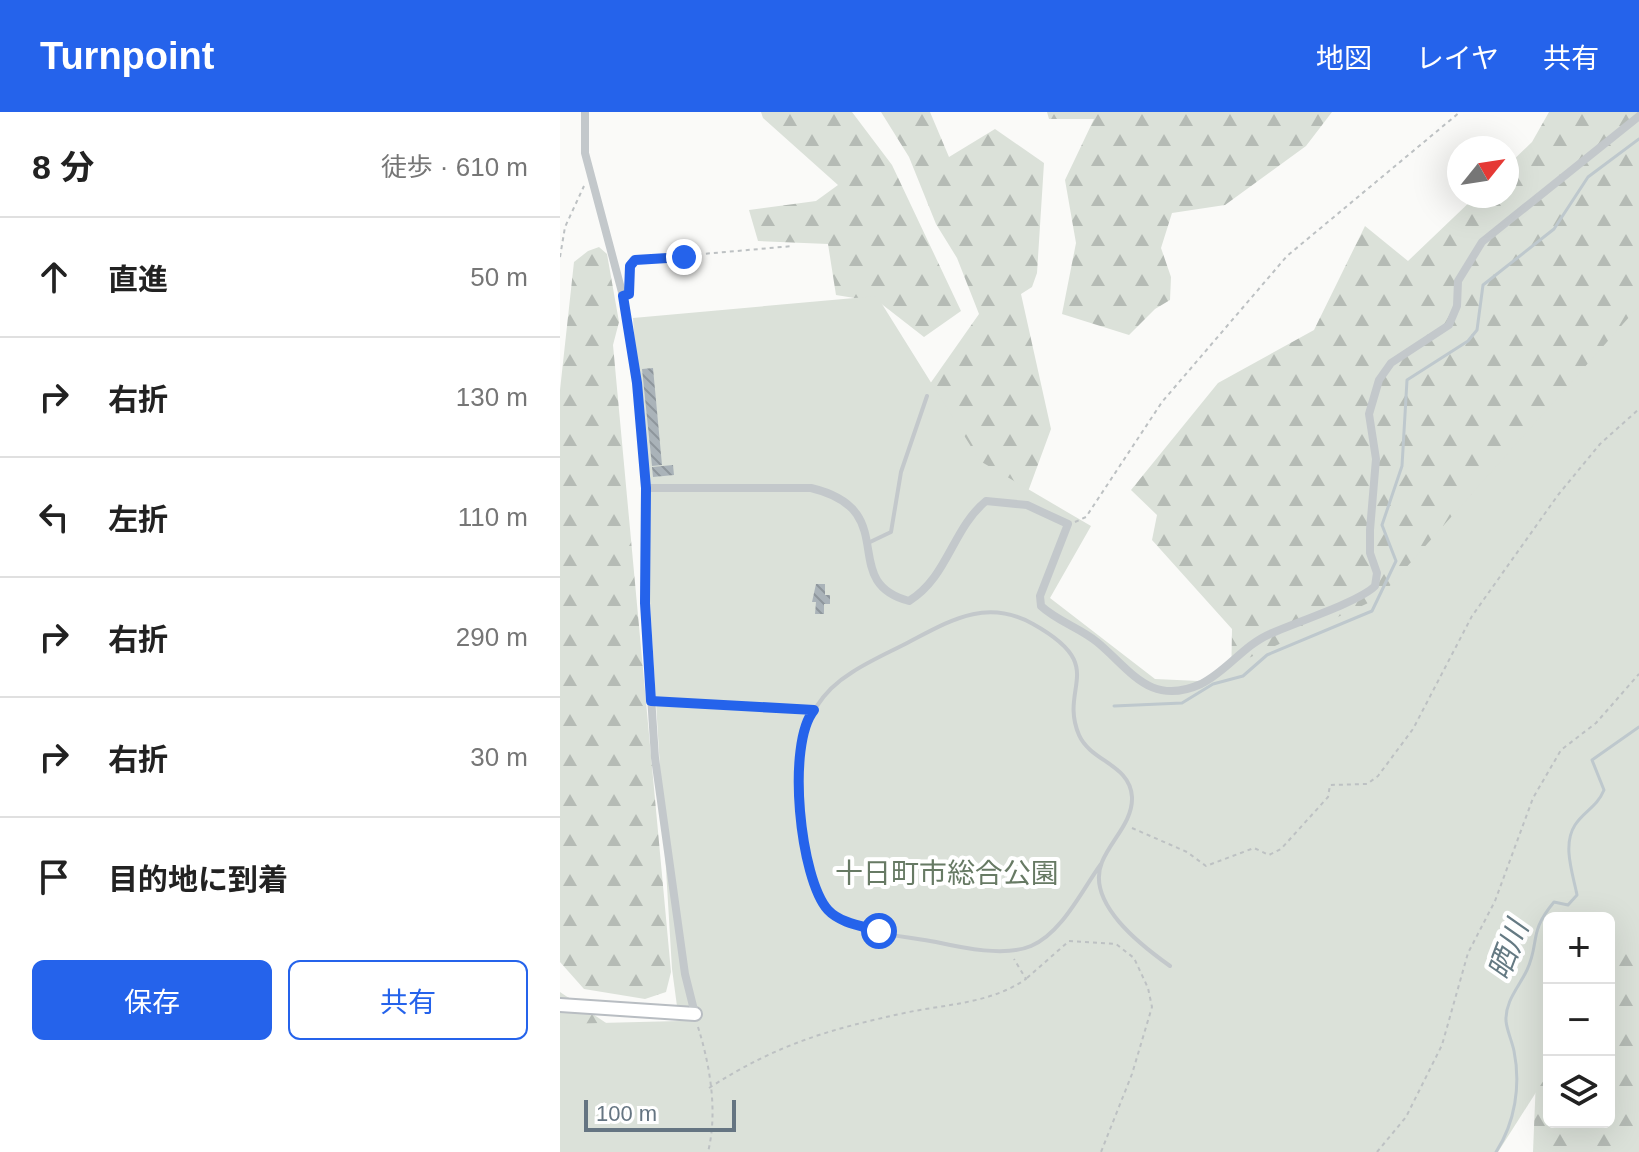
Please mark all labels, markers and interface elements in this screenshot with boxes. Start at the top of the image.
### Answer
text: Turnpoint [40,35,214,77]
text: 地図 [1316,43,1372,74]
text: レイヤ [1416,43,1499,74]
text: 共有 [1543,43,1599,74]
north arrow [1447,136,1519,208]
text: 8 分 [32,148,94,186]
text: 徒歩 · 610 m [381,152,528,182]
route end [666,239,702,275]
icon: ahead [32,255,76,299]
text: 50 m [470,262,528,292]
text: 直進 [108,263,168,296]
icon: right [32,375,76,419]
text: 130 m [456,382,528,412]
text: 右折 [108,383,168,416]
icon: left [32,495,76,539]
text: 110 m [458,502,528,532]
text: 左折 [108,503,168,536]
icon: right [32,615,76,659]
text: 290 m [456,622,528,652]
text: 右折 [108,623,168,656]
icon: right [32,735,76,779]
text: 30 m [470,742,528,772]
text: 右折 [108,743,168,776]
icon: arrive [32,855,76,899]
park label: 十日町市総合公園 [835,858,1059,889]
text: 目的地に到着 [108,863,288,896]
map controls [1543,912,1615,1128]
button: + [1543,912,1615,984]
route start [861,913,897,949]
water label: 晒川 [1482,913,1535,984]
button: 保存 [32,960,272,1040]
button: 共有 [288,960,528,1040]
button: − [1543,984,1615,1056]
button: layers [1543,1056,1615,1128]
scale bar [584,1096,736,1132]
text: 100 m [596,1101,657,1126]

